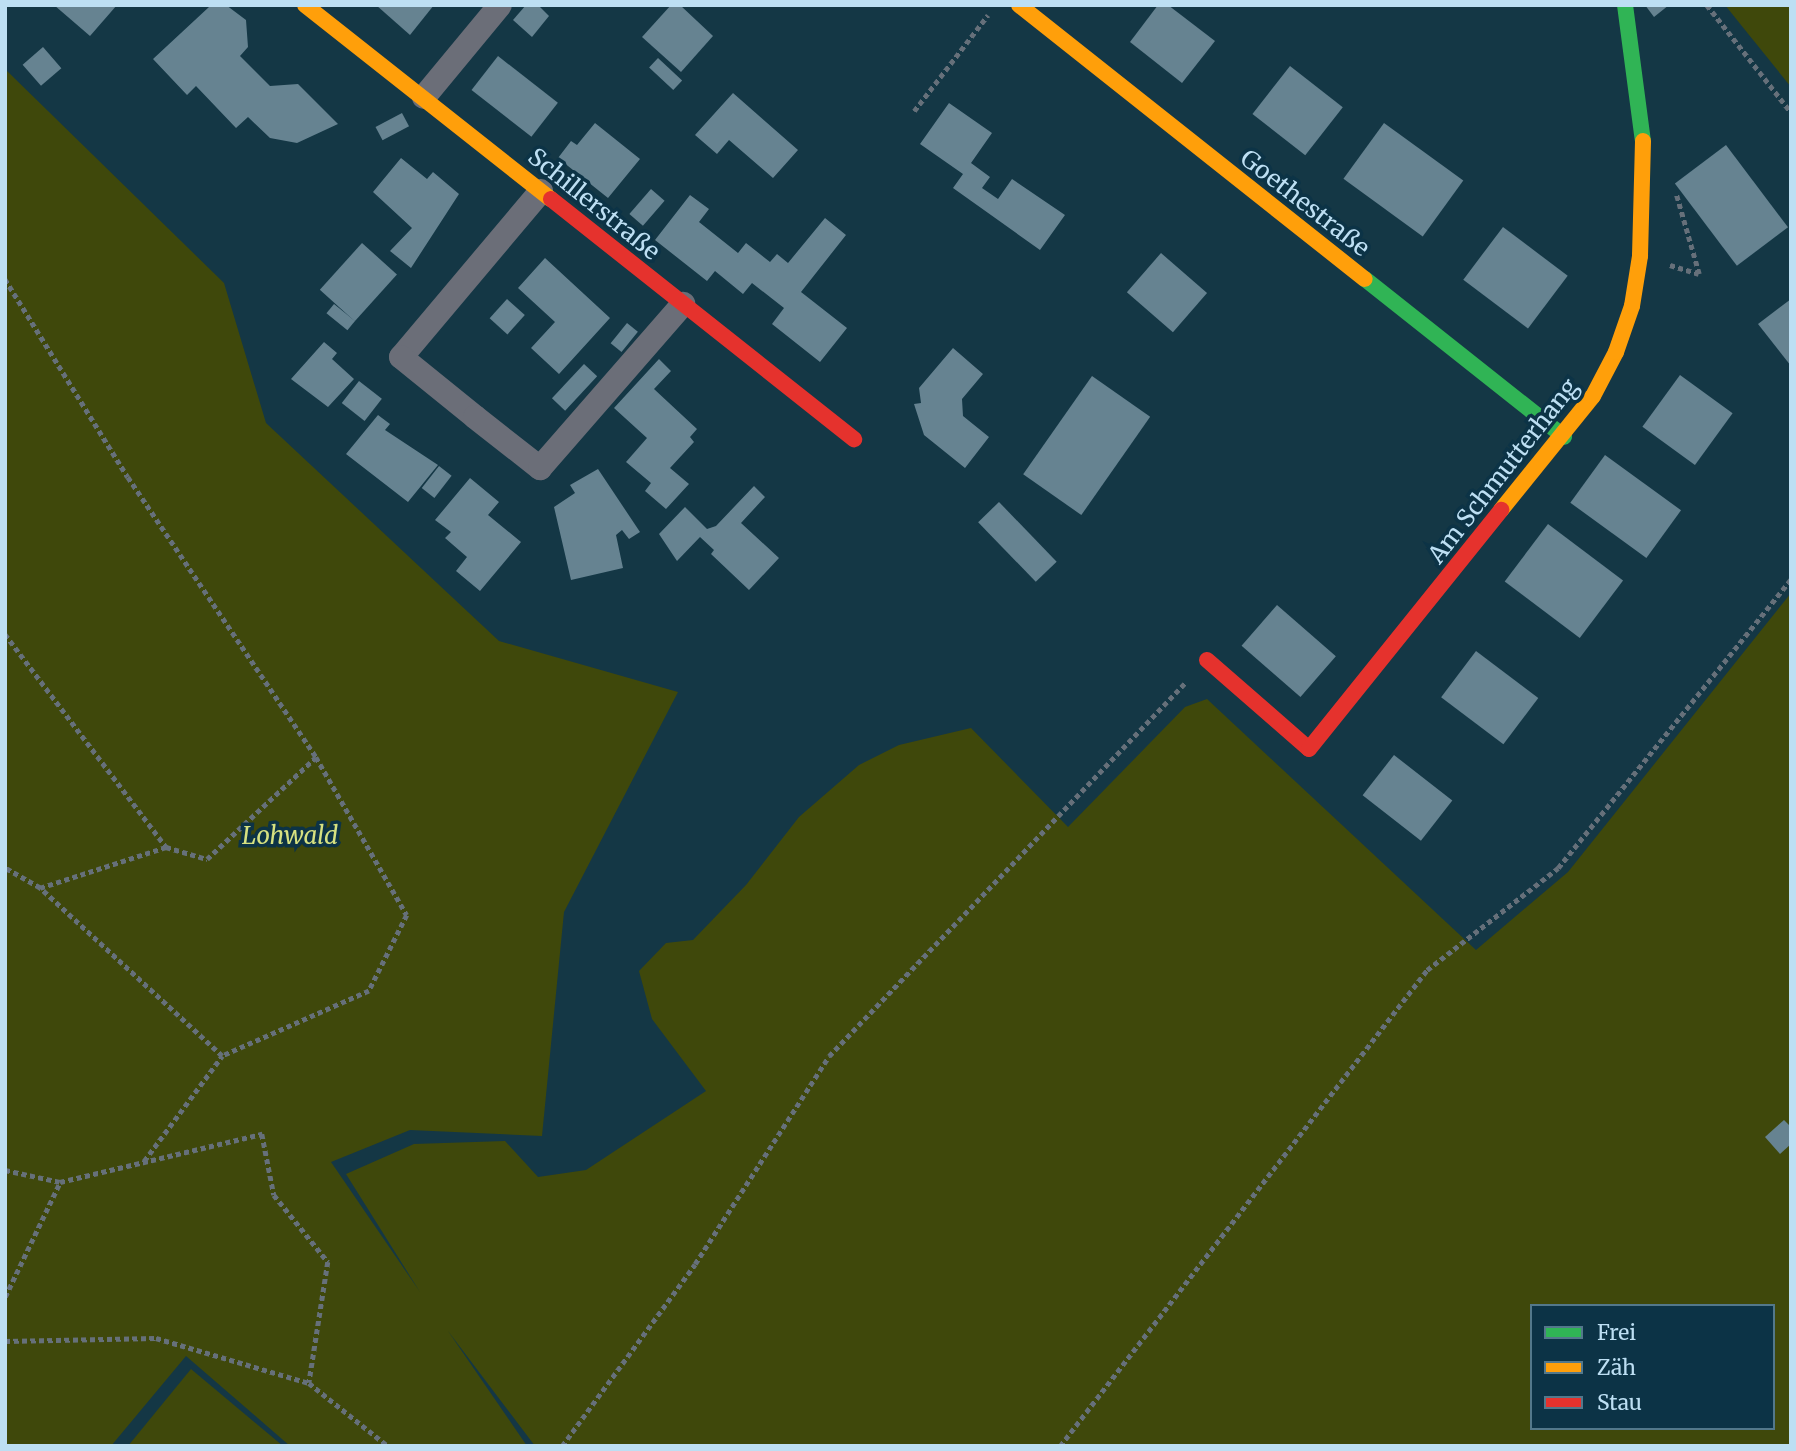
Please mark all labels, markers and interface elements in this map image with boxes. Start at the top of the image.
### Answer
street label: Schillerstraße [522,142,666,266]
street label: Goethestraße [1235,144,1375,262]
street label: Am Schmutterhang [1422,373,1584,569]
park label: Lohwald [242,822,338,850]
legend [1530,1304,1775,1430]
text: Frei [1597,1319,1636,1346]
text: Zäh [1597,1354,1636,1381]
text: Stau [1597,1389,1642,1416]

